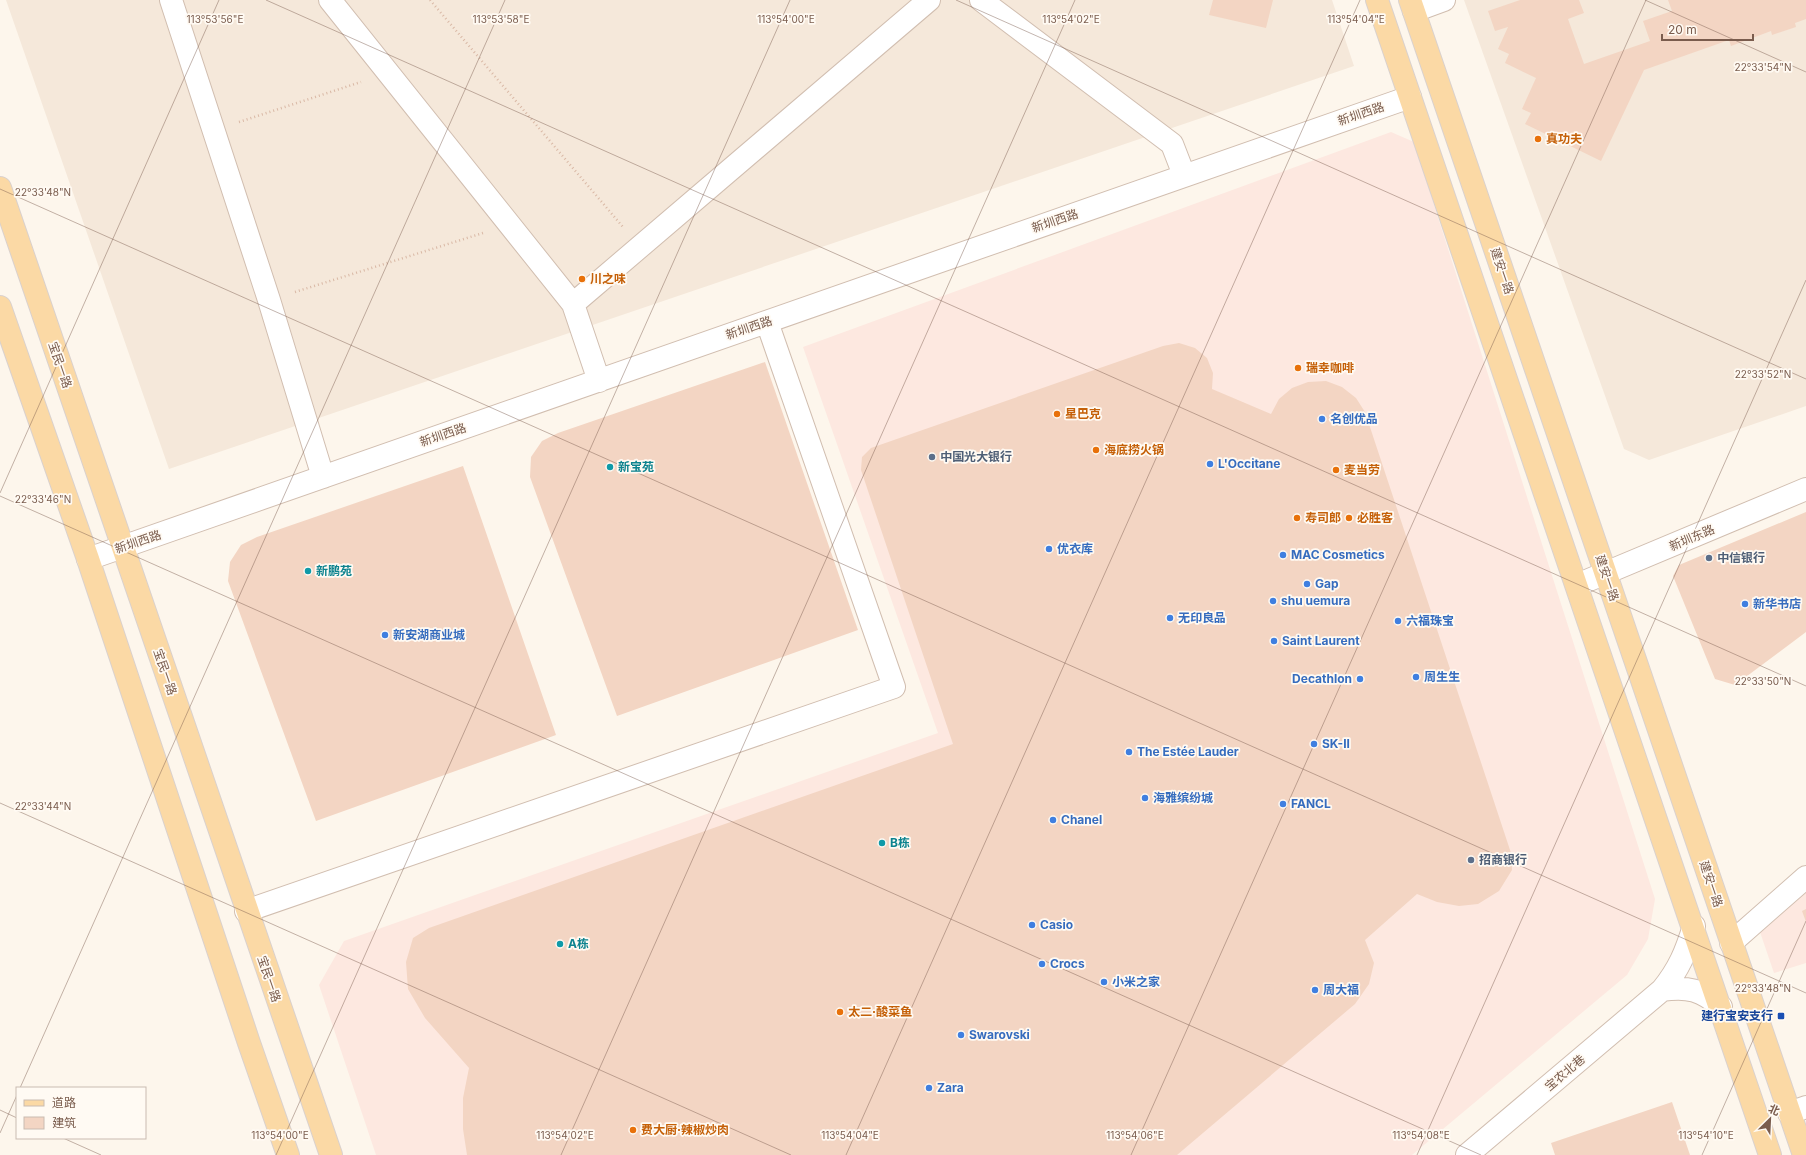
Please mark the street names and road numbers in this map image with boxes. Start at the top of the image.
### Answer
street label: 新圳西路 [1336,99,1386,128]
street label: 新圳西路 [1030,206,1080,235]
street label: 建安一路 [1488,246,1517,296]
street label: 新圳西路 [724,313,774,342]
street label: 宝民一路 [46,340,75,390]
street label: 新圳西路 [418,420,468,449]
street label: 新圳东路 [1667,521,1717,554]
street label: 新圳西路 [113,527,163,556]
street label: 建安一路 [1593,553,1622,603]
street label: 宝民一路 [151,647,180,697]
street label: 建安一路 [1697,859,1726,909]
street label: 宝民一路 [255,954,284,1004]
street label: 宝农北巷 [1541,1051,1588,1094]

